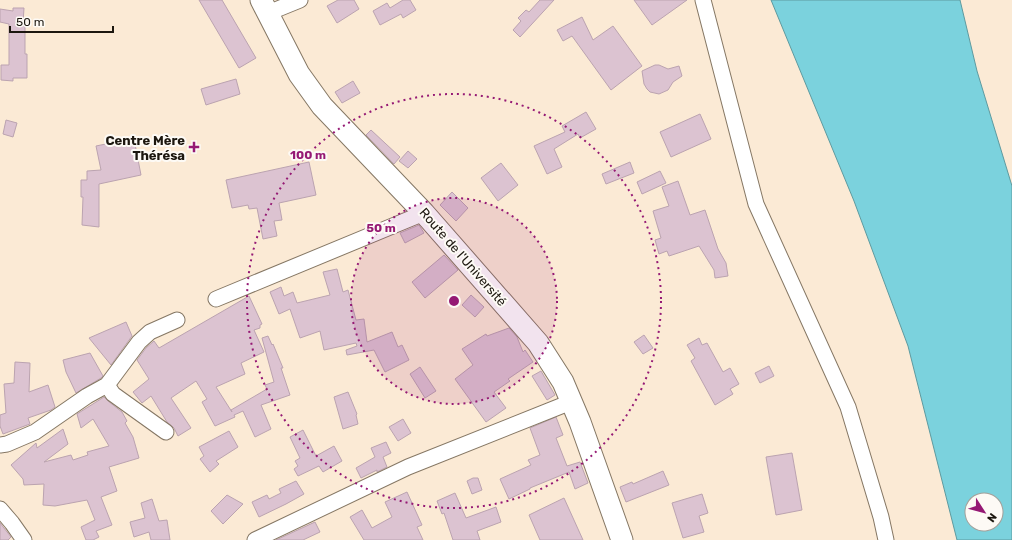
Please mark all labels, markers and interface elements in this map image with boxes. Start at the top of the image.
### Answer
scale bar [10,8,113,34]
text: 50 m [16,15,44,29]
place label: Centre Mère Thérésa [105,133,185,163]
marker: Centre Mère Thérésa [188,141,200,153]
text: 100 m [290,148,326,162]
street label: Route de l'Université [416,205,510,309]
text: 50 m [366,221,396,235]
centre of rings [447,294,461,308]
north arrow [964,492,1004,532]
text: N [984,511,999,525]

